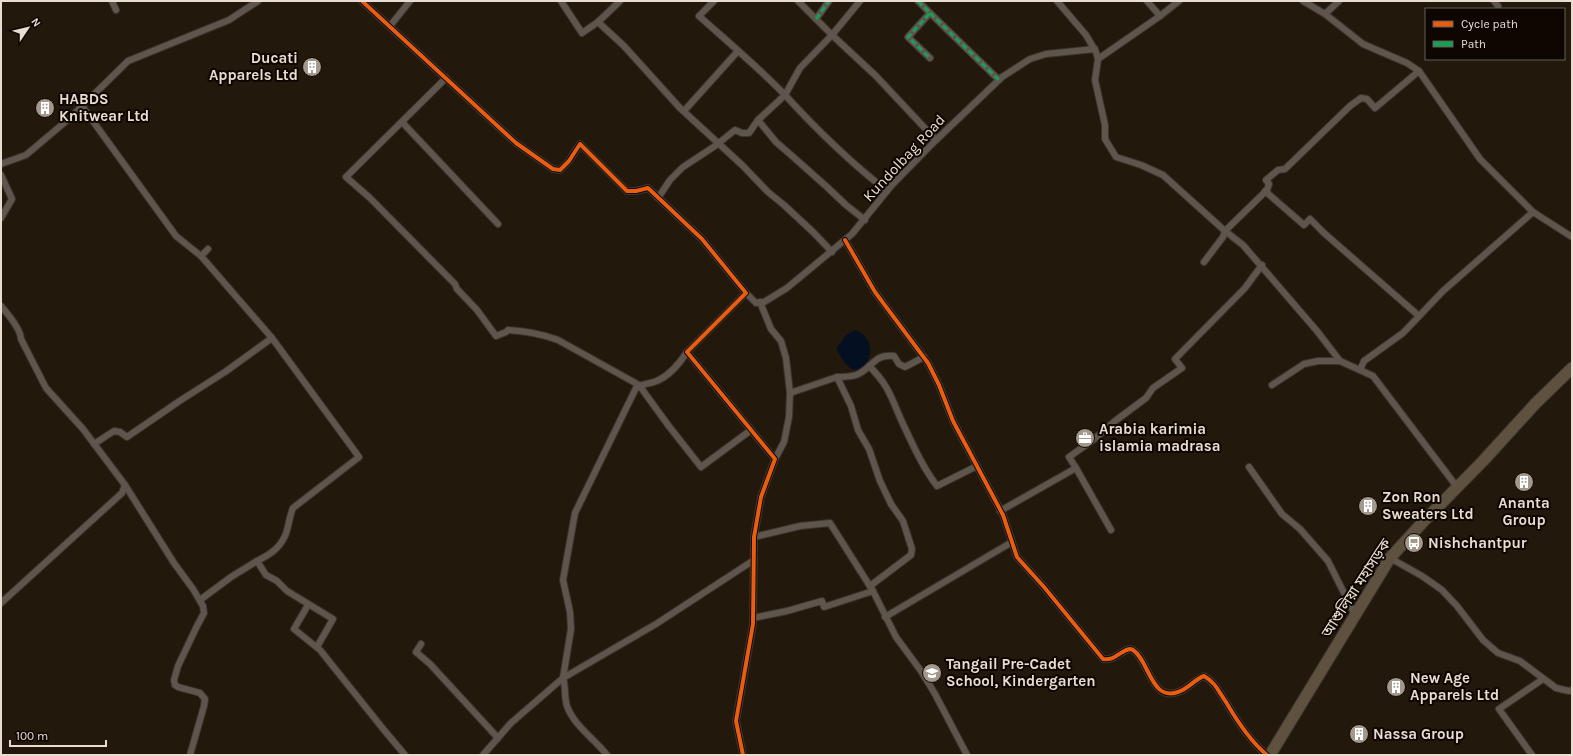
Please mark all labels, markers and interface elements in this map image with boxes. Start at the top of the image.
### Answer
north arrow [8,8,48,48]
legend [1425,8,1565,60]
text: N [28,16,43,30]
text: Cycle path [1461,17,1518,31]
text: Path [1461,37,1486,51]
place label: Ducati Apparels Ltd [209,49,298,84]
building icon: Ducati Apparels Ltd [301,56,323,78]
place label: HABDS Knitwear Ltd [59,90,149,125]
building icon: HABDS Knitwear Ltd [34,97,56,119]
street label: Kundolbag Road [859,111,949,205]
place label: Arabia karimia islamia madrasa [1099,420,1220,455]
office icon: Arabia karimia islamia madrasa [1074,427,1096,449]
building icon: Ananta Group [1513,471,1535,493]
place label: Zon Ron Sweaters Ltd [1382,488,1474,523]
place label: Ananta Group [1498,494,1550,529]
building icon: Zon Ron Sweaters Ltd [1357,495,1379,517]
bus stop icon: Nishchantpur [1403,532,1425,554]
place label: Nishchantpur [1428,534,1527,552]
street label: আশুলিয়া মহাসড়ক [1317,535,1395,642]
place label: Tangail Pre-Cadet School, Kindergarten [946,655,1096,690]
school or university icon: Tangail Pre-Cadet School, Kindergarten [921,662,943,684]
place label: New Age Apparels Ltd [1410,669,1499,704]
building icon: New Age Apparels Ltd [1385,676,1407,698]
scale bar [10,722,106,748]
building icon: Nassa Group [1348,723,1370,745]
place label: Nassa Group [1373,725,1464,743]
text: 100 m [16,729,48,743]

